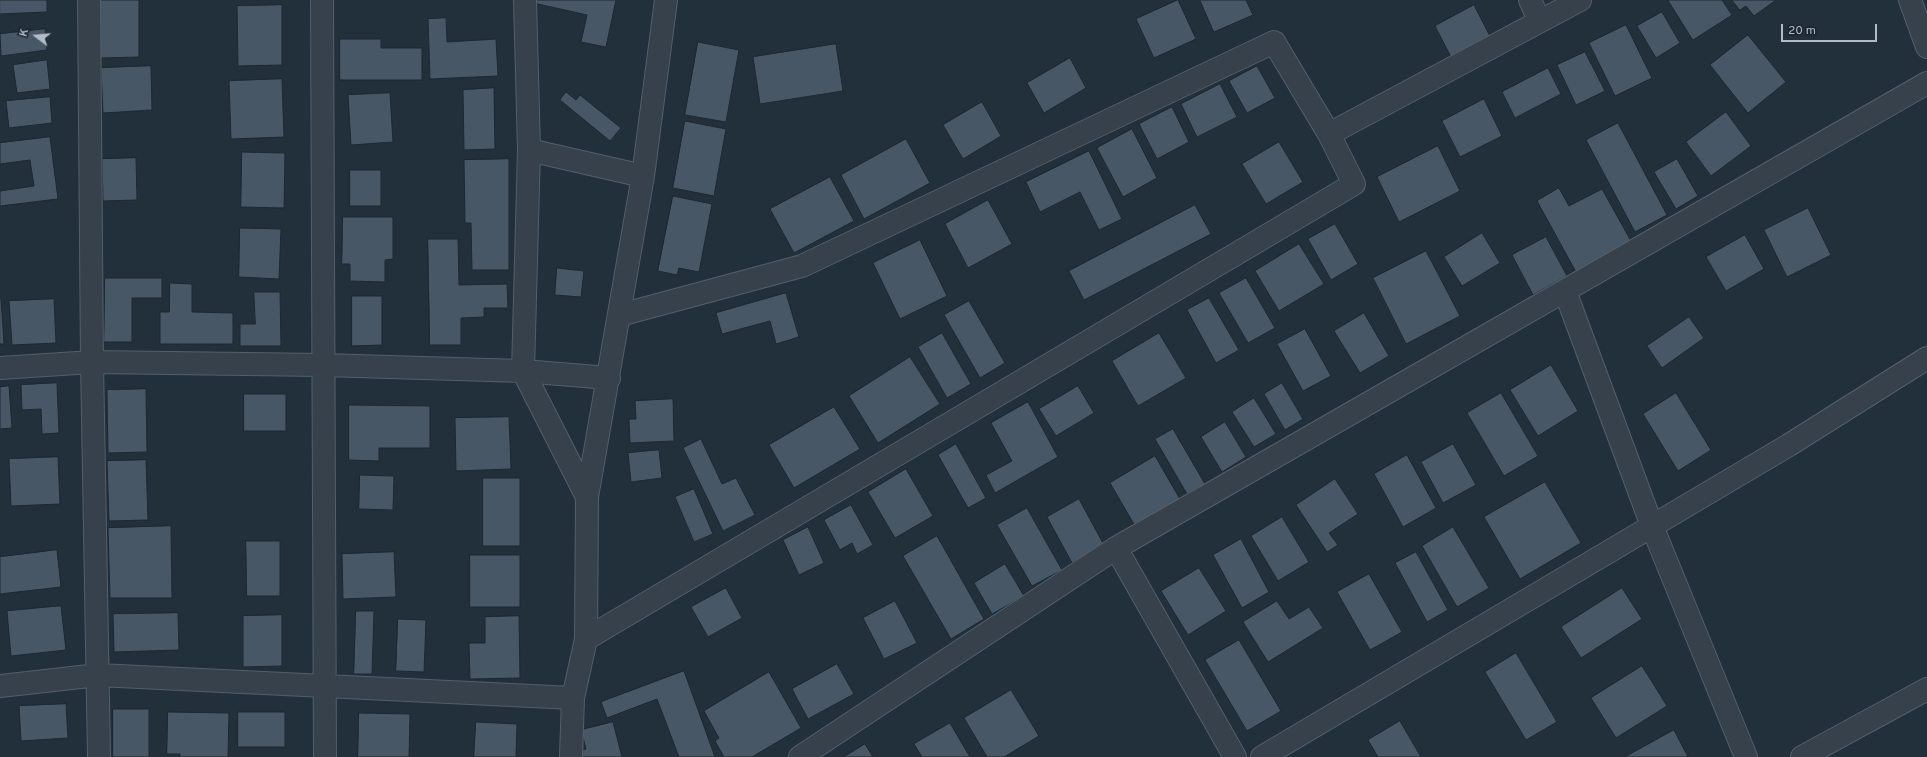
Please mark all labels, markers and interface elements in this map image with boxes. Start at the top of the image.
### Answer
north arrow [16,16,56,56]
scale bar [1783,16,1879,42]
text: 20 m [1788,23,1816,39]
text: K [17,27,32,38]

